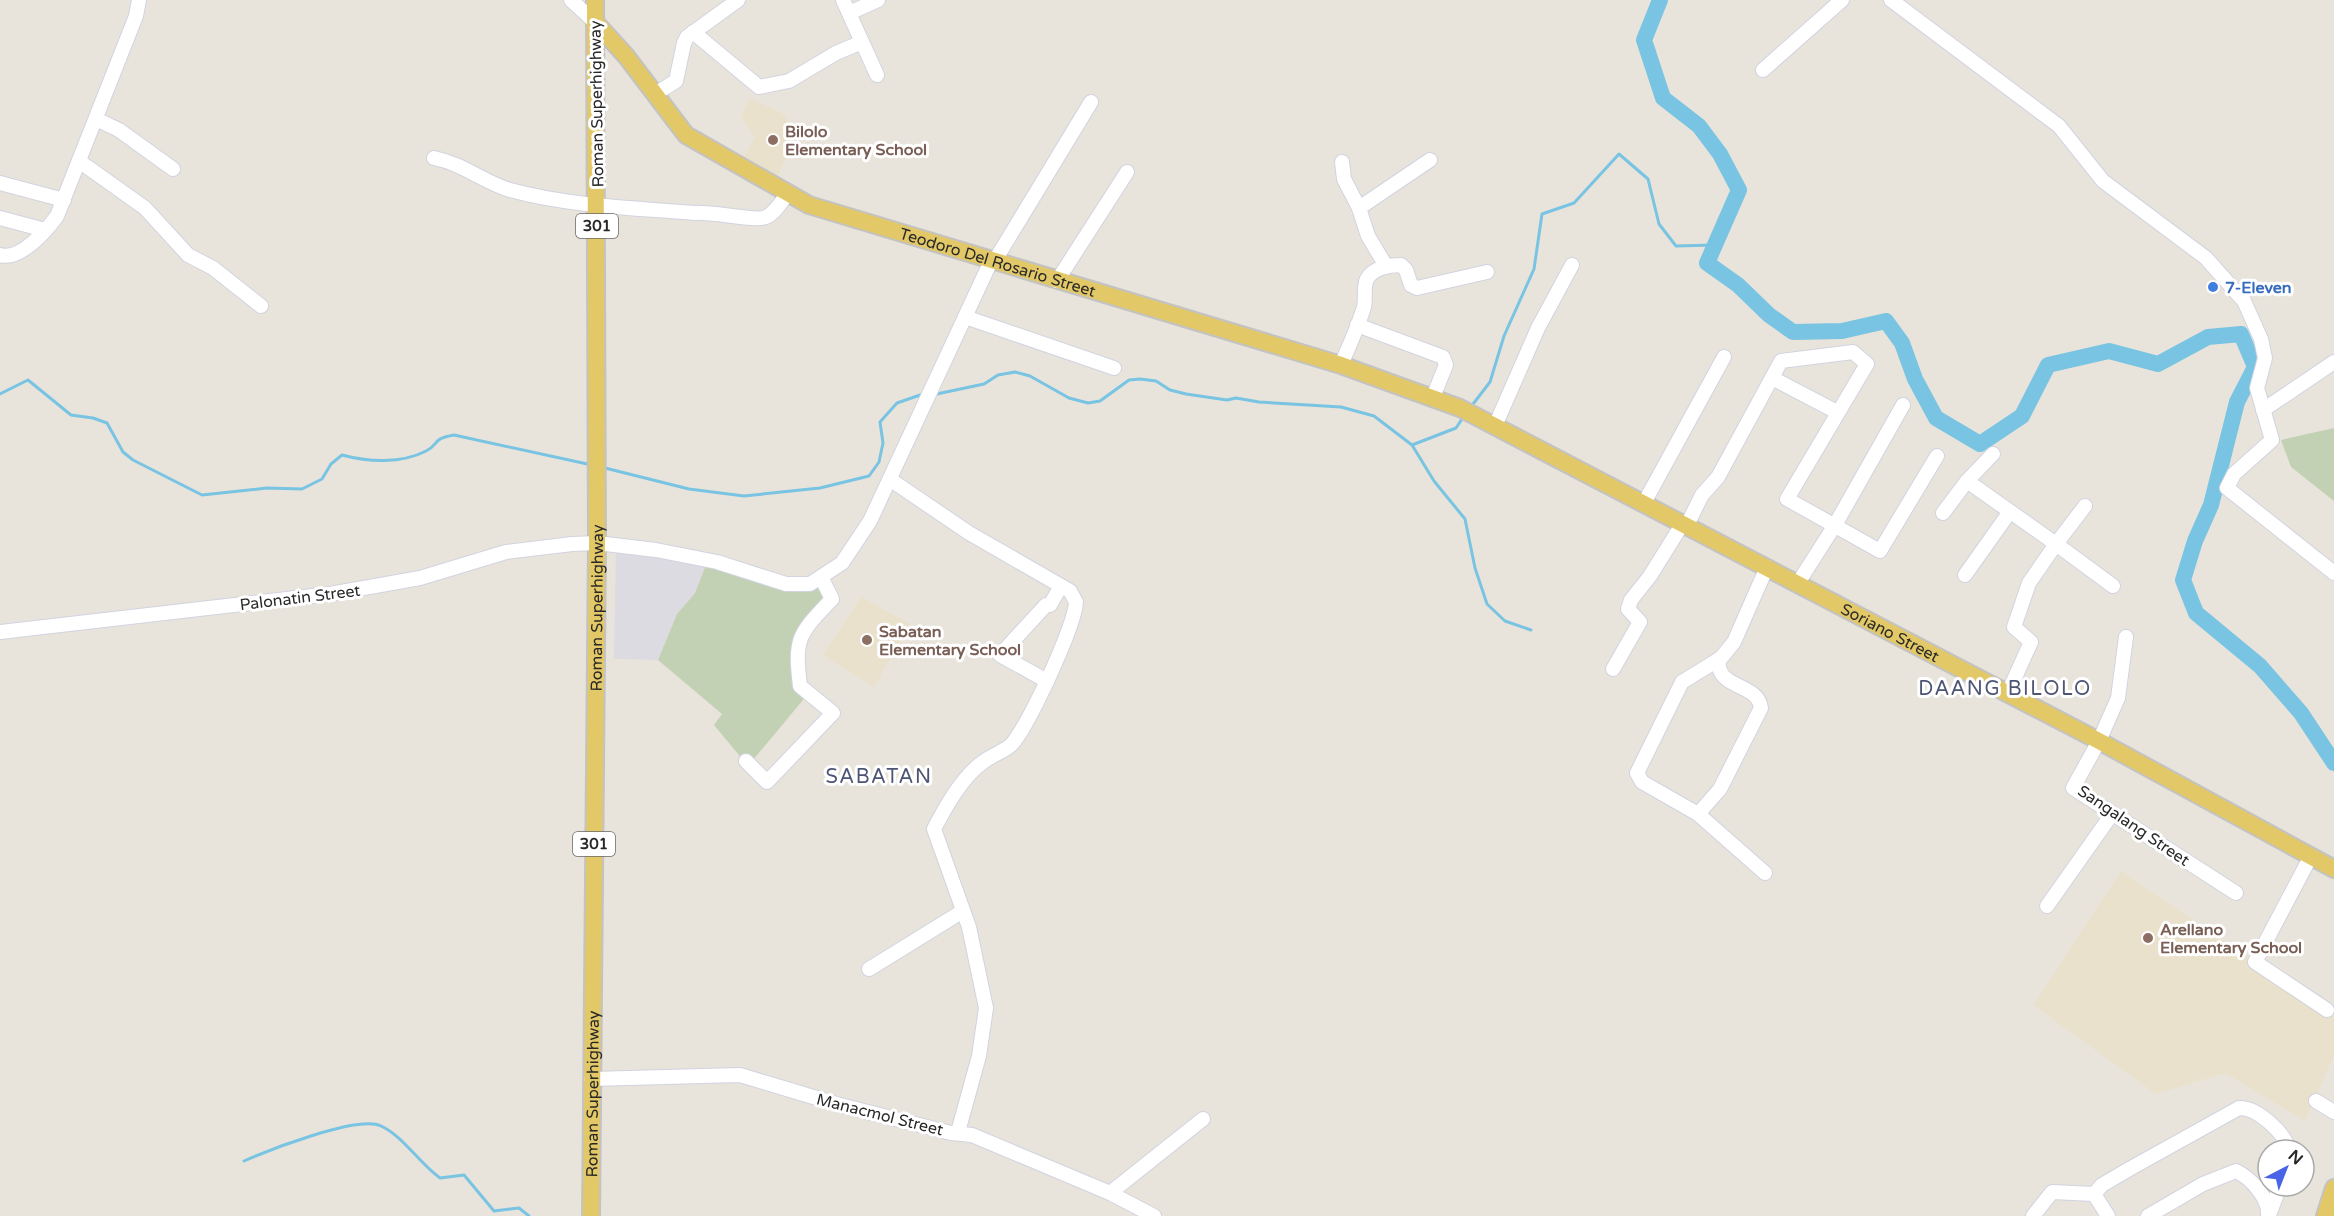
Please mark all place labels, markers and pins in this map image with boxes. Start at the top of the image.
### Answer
place label: Bilolo Elementary School [785,122,927,160]
marker: Bilolo Elementary School [766,133,780,147]
place label: 7-Eleven [2225,278,2292,298]
marker: 7-Eleven [2206,280,2220,294]
place label: Sabatan Elementary School [879,622,1021,660]
marker: Sabatan Elementary School [860,633,874,647]
place label: Arellano Elementary School [2160,920,2302,958]
marker: Arellano Elementary School [2141,931,2155,945]

